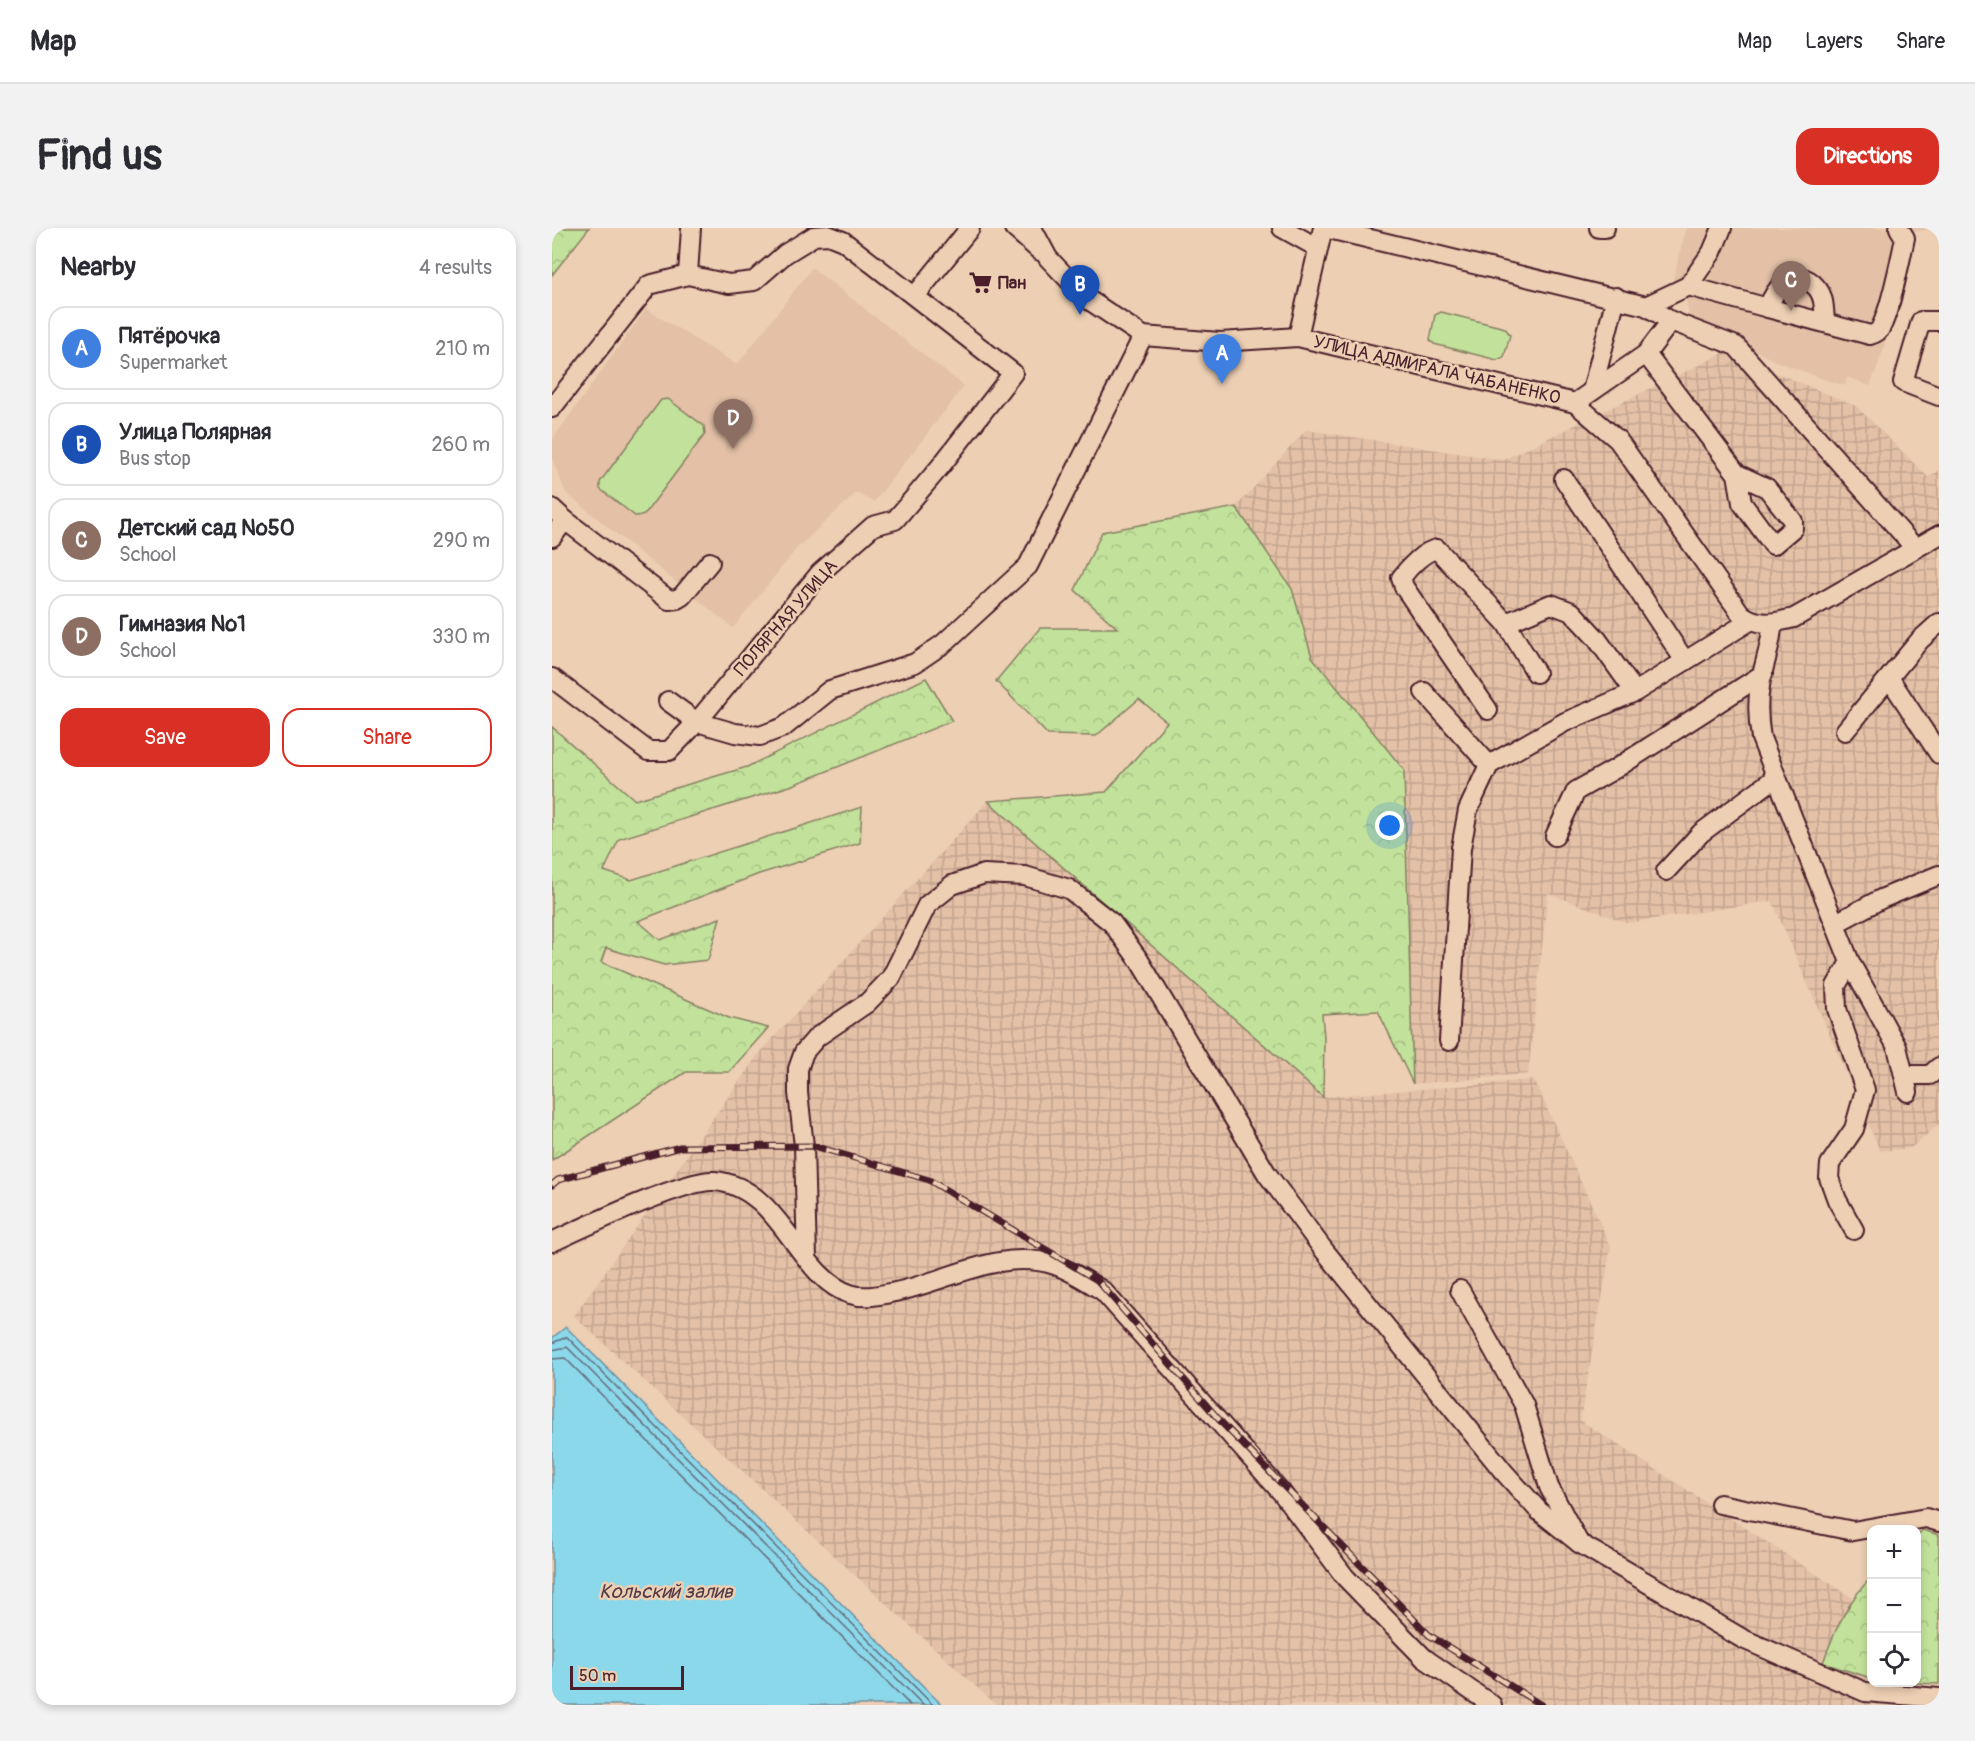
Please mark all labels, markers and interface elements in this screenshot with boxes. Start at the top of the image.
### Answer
text: Map [30,24,76,59]
text: Map [1737,28,1772,55]
text: Layers [1805,28,1863,55]
text: Share [1896,28,1945,55]
button: Directions [1796,128,1939,185]
text: Find us [36,130,162,182]
text: Nearby [60,251,136,283]
text: 4 results [419,255,492,280]
pin: C [1772,262,1810,311]
pin: B [1060,266,1100,315]
supermarket icon: Пан [967,270,993,296]
place label: Пан [998,272,1026,295]
text: Пятёрочка [119,322,220,350]
street label: УЛИЦА АДМИРАЛА ЧАБАНЕНКО [1311,330,1563,410]
pin: A [1202,334,1242,384]
text: A [75,336,88,361]
text: 210 m [435,336,490,361]
text: Supermarket [119,350,228,375]
pin: D [714,400,753,449]
text: Улица Полярная [119,418,271,446]
text: B [76,432,87,457]
text: 260 m [431,432,490,457]
text: Bus stop [119,446,191,471]
text: Детский сад №50 [119,514,295,542]
text: C [75,528,88,553]
text: 290 m [433,528,490,553]
text: School [119,542,176,567]
street label: ПОЛЯРНАЯ УЛИЦА [729,555,843,681]
text: Гимназия №1 [119,610,246,638]
text: D [75,624,88,649]
text: 330 m [432,624,490,649]
text: School [119,638,176,663]
button: Save [60,708,270,767]
button: Share [282,708,492,767]
your location [1375,811,1404,840]
map controls [1867,1525,1921,1687]
button: + [1867,1525,1921,1579]
water label: Кольский залив [599,1579,734,1604]
button: − [1867,1579,1921,1633]
button: locate [1867,1633,1921,1687]
scale bar [570,1663,684,1690]
text: 50 m [579,1666,616,1686]

